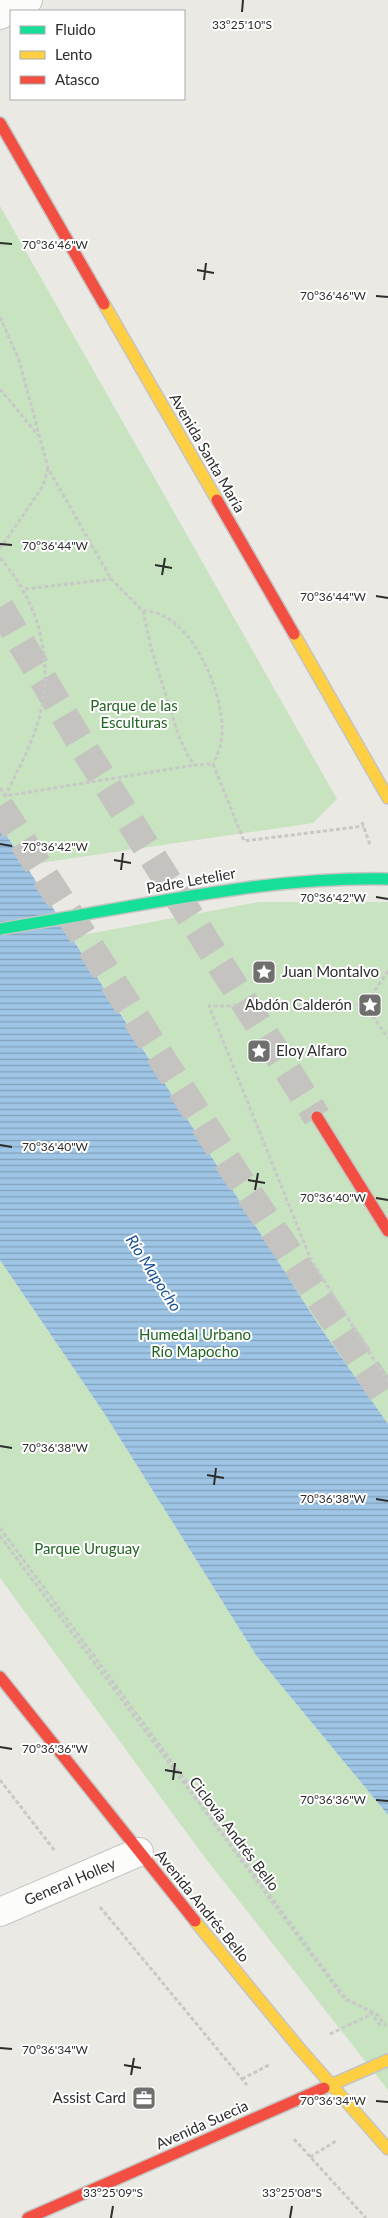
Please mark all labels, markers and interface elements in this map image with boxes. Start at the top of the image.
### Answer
legend [10,10,185,100]
text: 33°25'10"S [212,17,272,32]
text: Fluido [55,20,96,38]
text: Lento [55,45,92,63]
text: Atasco [55,70,100,88]
text: 70°36'46"W [22,237,89,252]
text: 70°36'46"W [300,288,367,303]
street label: Avenida Santa María [166,390,249,515]
text: 70°36'44"W [22,538,89,553]
text: 70°36'44"W [300,589,367,604]
park label: Parque de las Esculturas [90,696,178,731]
text: 70°36'42"W [22,839,89,854]
street label: Padre Letelier [145,863,237,897]
text: 70°36'42"W [300,890,367,905]
place icon: Juan Montalvo [251,959,277,985]
place label: Juan Montalvo [282,962,379,980]
place icon: Abdón Calderón [357,992,383,1018]
place label: Abdón Calderón [245,995,352,1013]
place icon: Eloy Alfaro [246,1038,272,1064]
place label: Eloy Alfaro [276,1041,347,1059]
text: 70°36'40"W [22,1139,89,1154]
text: 70°36'40"W [300,1190,367,1205]
water label: Río Mapocho [123,1231,186,1315]
park label: Humedal Urbano Río Mapocho [139,1325,251,1360]
text: 70°36'38"W [22,1440,89,1455]
text: 70°36'38"W [300,1491,367,1506]
park label: Parque Uruguay [34,1539,140,1557]
text: 70°36'36"W [22,1741,89,1756]
street label: Ciclovía Andrés Bello [186,1773,284,1894]
text: 70°36'36"W [300,1792,367,1807]
street label: Avenida Andrés Bello [152,1845,254,1965]
street label: General Holley [21,1854,118,1908]
text: 70°36'34"W [22,2042,89,2057]
office icon: Assist Card [131,2085,157,2111]
place label: Assist Card [53,2088,126,2106]
text: 70°36'34"W [300,2093,367,2108]
street label: Avenida Suecia [153,2096,251,2152]
text: 33°25'09"S [83,2185,143,2200]
text: 33°25'08"S [262,2185,322,2200]

